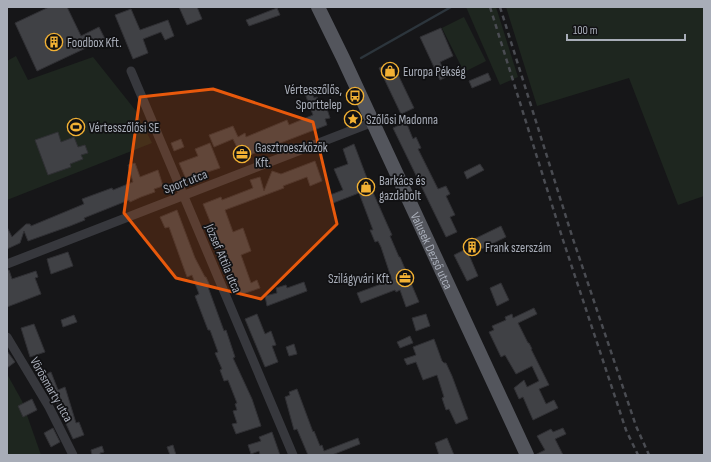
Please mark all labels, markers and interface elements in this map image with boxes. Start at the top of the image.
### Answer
scale bar [567,16,685,42]
text: 100 m [573,23,598,38]
building icon: Foodbox Kft. [44,32,64,52]
place label: Foodbox Kft. [67,35,122,51]
shop icon: Europa Pékség [380,61,400,81]
place label: Europa Pékség [403,64,466,80]
place label: Vértesszőlős, Sporttelep [284,82,342,113]
bus stop icon: Vértesszőlős, Sporttelep [345,86,365,106]
place icon: Szőlősi Madonna [343,109,363,129]
place label: Szőlősi Madonna [366,112,438,128]
sports icon: Vértesszőlősi SE [66,117,86,137]
place label: Vértesszőlősi SE [89,120,159,136]
place label: Gasztroeszközök Kft. [255,140,328,171]
office icon: Gasztroeszközök Kft. [232,144,252,164]
street label: Sport utca [161,166,210,198]
place label: Barkács és gazdabolt [379,173,426,204]
shop icon: Barkács és gazdabolt [356,177,376,197]
street label: Valusek Dezső utca [407,210,456,292]
street label: József Attila utca [201,221,245,295]
building icon: Frank szerszám [462,237,482,257]
place label: Frank szerszám [485,240,551,256]
office icon: Szilágyvári Kft. [395,268,415,288]
place label: Szilágyvári Kft. [328,271,392,287]
street label: Vörösmarty utca [26,354,76,425]

